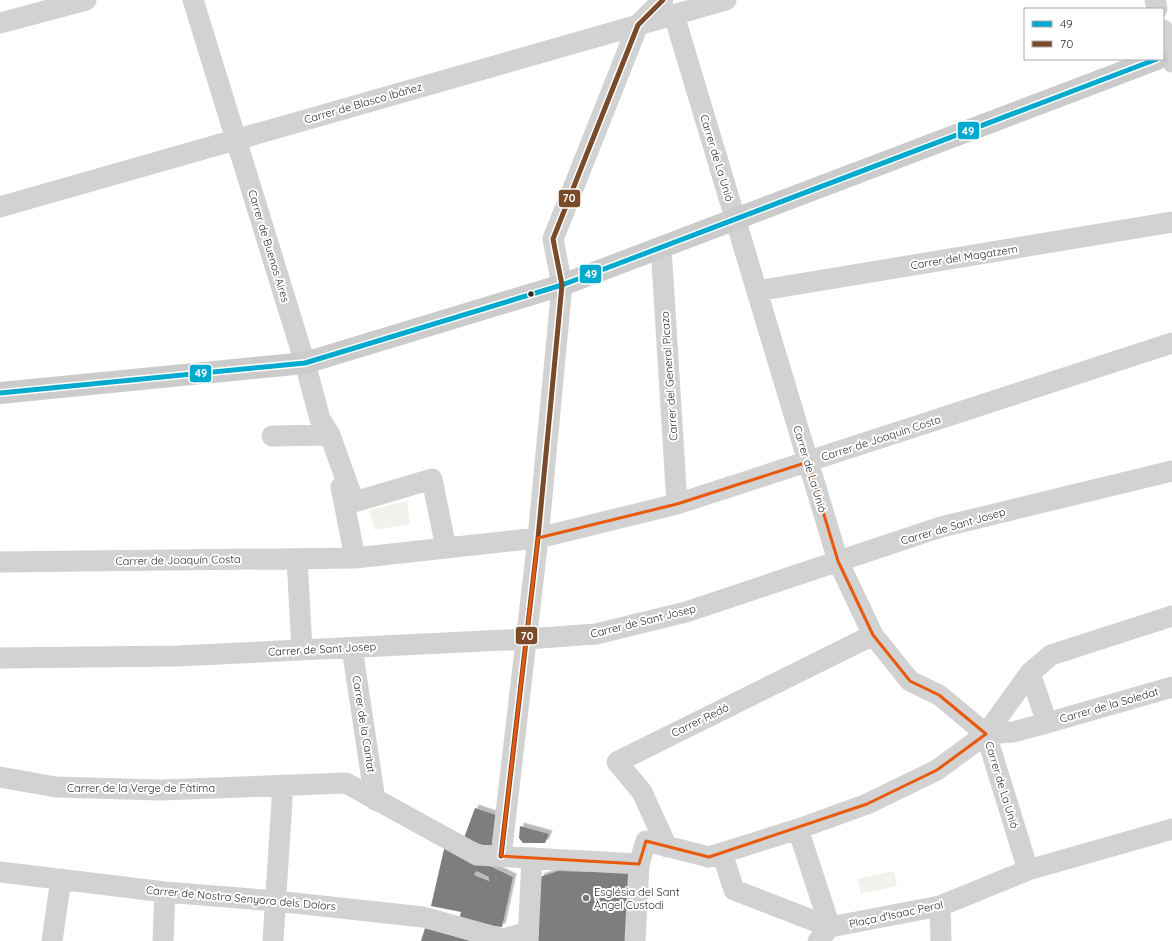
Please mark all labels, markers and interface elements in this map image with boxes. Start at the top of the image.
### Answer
legend [1024,8,1164,60]
text: 49 [1060,16,1073,31]
text: 70 [1060,36,1073,51]
street label: Carrer de Blasco Ibáñez [302,79,424,127]
street label: Carrer de La Unió [697,113,737,203]
line badge: 49 [957,121,980,140]
text: 49 [962,124,974,138]
street label: Carrer de Buenos Aires [245,188,293,304]
line badge: 70 [558,189,581,208]
text: 70 [563,191,576,205]
street label: Carrer del Magatzem [909,242,1019,272]
line badge: 49 [579,264,602,284]
text: 49 [585,267,597,281]
unlabelled marker [526,289,536,299]
street label: Carrer del General Picazo [657,310,681,441]
line badge: 49 [189,364,212,383]
text: 49 [195,366,207,380]
street label: Carrer de Joaquín Costa [819,412,943,464]
street label: Carrer de La Unió [790,424,830,514]
street label: Carrer de Sant Josep [899,504,1007,548]
street label: Carrer de Joaquín Costa [115,552,241,568]
street label: Carrer de Sant Josep [589,601,698,641]
line badge: 70 [515,626,538,645]
text: 70 [521,629,534,643]
street label: Carrer de Sant Josep [268,639,377,659]
street label: Carrer de la Caritat [349,674,379,774]
street label: Carrer de la Soledat [1058,684,1160,726]
street label: Carrer Redó [669,700,731,740]
street label: Carrer de La Unió [982,740,1022,830]
street label: Carrer de la Verge de Fàtima [67,781,215,795]
street label: Carrer de Nostra Senyora dels Dolors [145,883,337,913]
place label: Església del Sant Àngel Custodi [594,885,680,912]
marker: Església del Sant Àngel Custodi [581,893,591,903]
street label: Plaça d'Isaac Peral [848,897,944,931]

